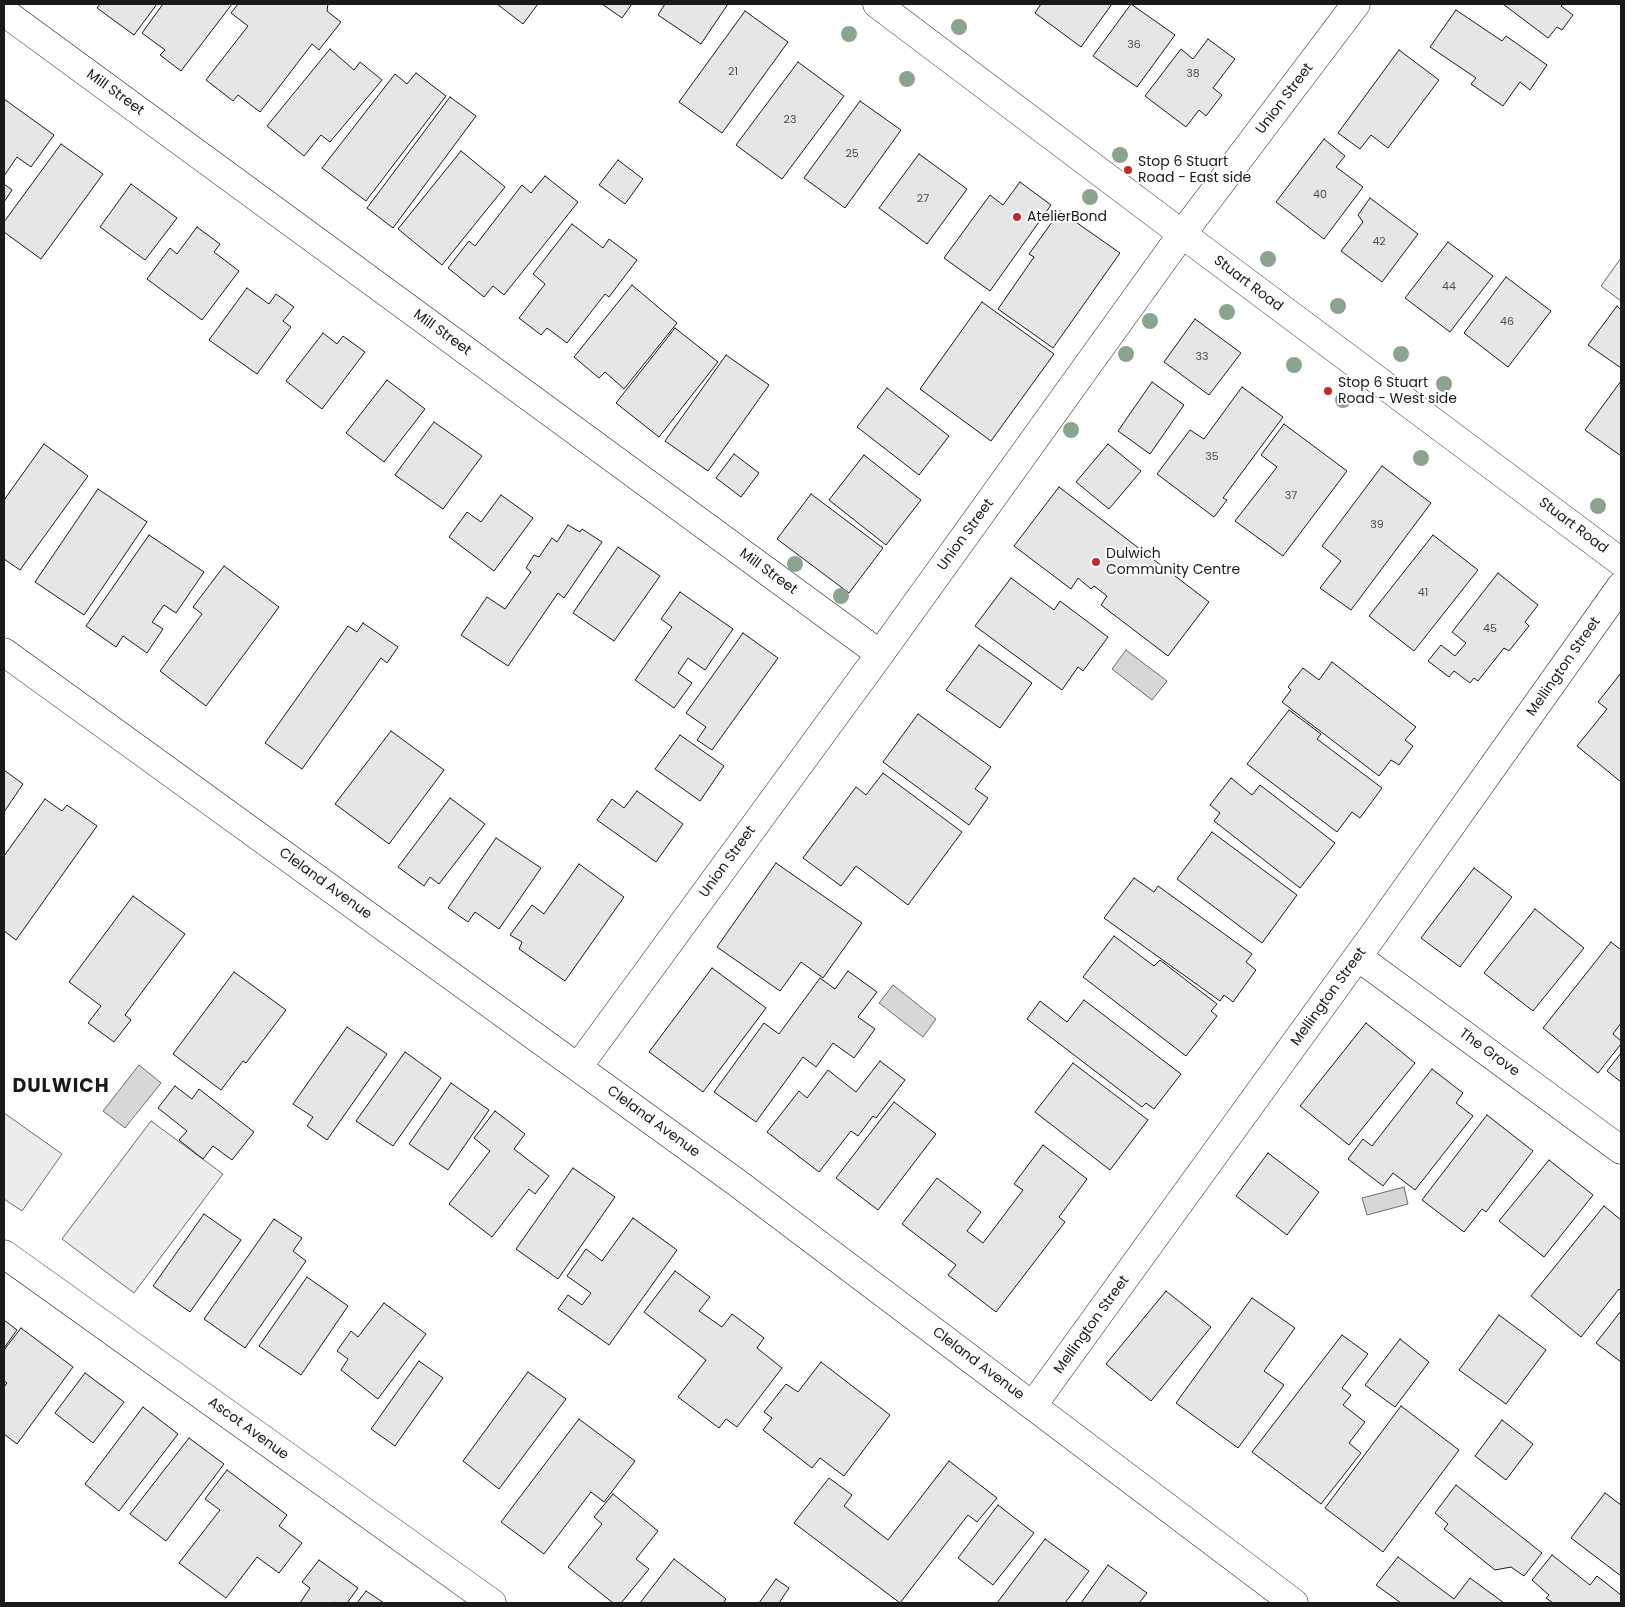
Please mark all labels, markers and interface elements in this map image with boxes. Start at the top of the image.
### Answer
house number: 36 [1127,38,1141,52]
street label: Union Street [1253,60,1317,138]
house number: 21 [728,65,738,79]
street label: Mill Street [83,66,147,120]
house number: 38 [1186,67,1200,81]
house number: 23 [784,113,796,127]
house number: 25 [845,147,859,161]
place label: Stop 6 Stuart Road - East side [1138,154,1251,186]
marker: Stop 6 Stuart Road - East side [1122,164,1134,176]
house number: 40 [1313,188,1327,202]
house number: 27 [917,192,929,206]
place label: AtelierBond [1027,209,1107,225]
marker: AtelierBond [1011,211,1023,223]
house number: 42 [1372,235,1386,249]
street label: Stuart Road [1210,253,1286,315]
house number: 44 [1442,280,1456,294]
street label: Mill Street [410,306,474,360]
house number: 46 [1500,315,1514,329]
house number: 33 [1196,350,1208,364]
place label: Stop 6 Stuart Road - West side [1338,375,1457,408]
marker: Stop 6 Stuart Road - West side [1322,385,1334,397]
house number: 35 [1205,450,1219,464]
house number: 37 [1285,489,1297,503]
street label: Stuart Road [1535,495,1611,557]
street label: Union Street [934,496,998,574]
house number: 39 [1370,518,1384,532]
street label: Mill Street [736,545,800,599]
place label: Dulwich Community Centre [1106,546,1240,578]
marker: Dulwich Community Centre [1090,556,1102,568]
house number: 41 [1418,586,1428,600]
street label: Mellington Street [1523,614,1605,720]
house number: 45 [1483,622,1497,636]
street label: Union Street [696,823,760,901]
street label: Cleland Avenue [275,845,375,923]
street label: Mellington Street [1288,945,1370,1049]
street label: The Grove [1456,1025,1522,1081]
district label: DULWICH [12,1076,110,1098]
street label: Cleland Avenue [603,1083,703,1161]
street label: Mellington Street [1051,1273,1133,1377]
street label: Cleland Avenue [929,1324,1027,1404]
street label: Ascot Avenue [204,1394,292,1464]

